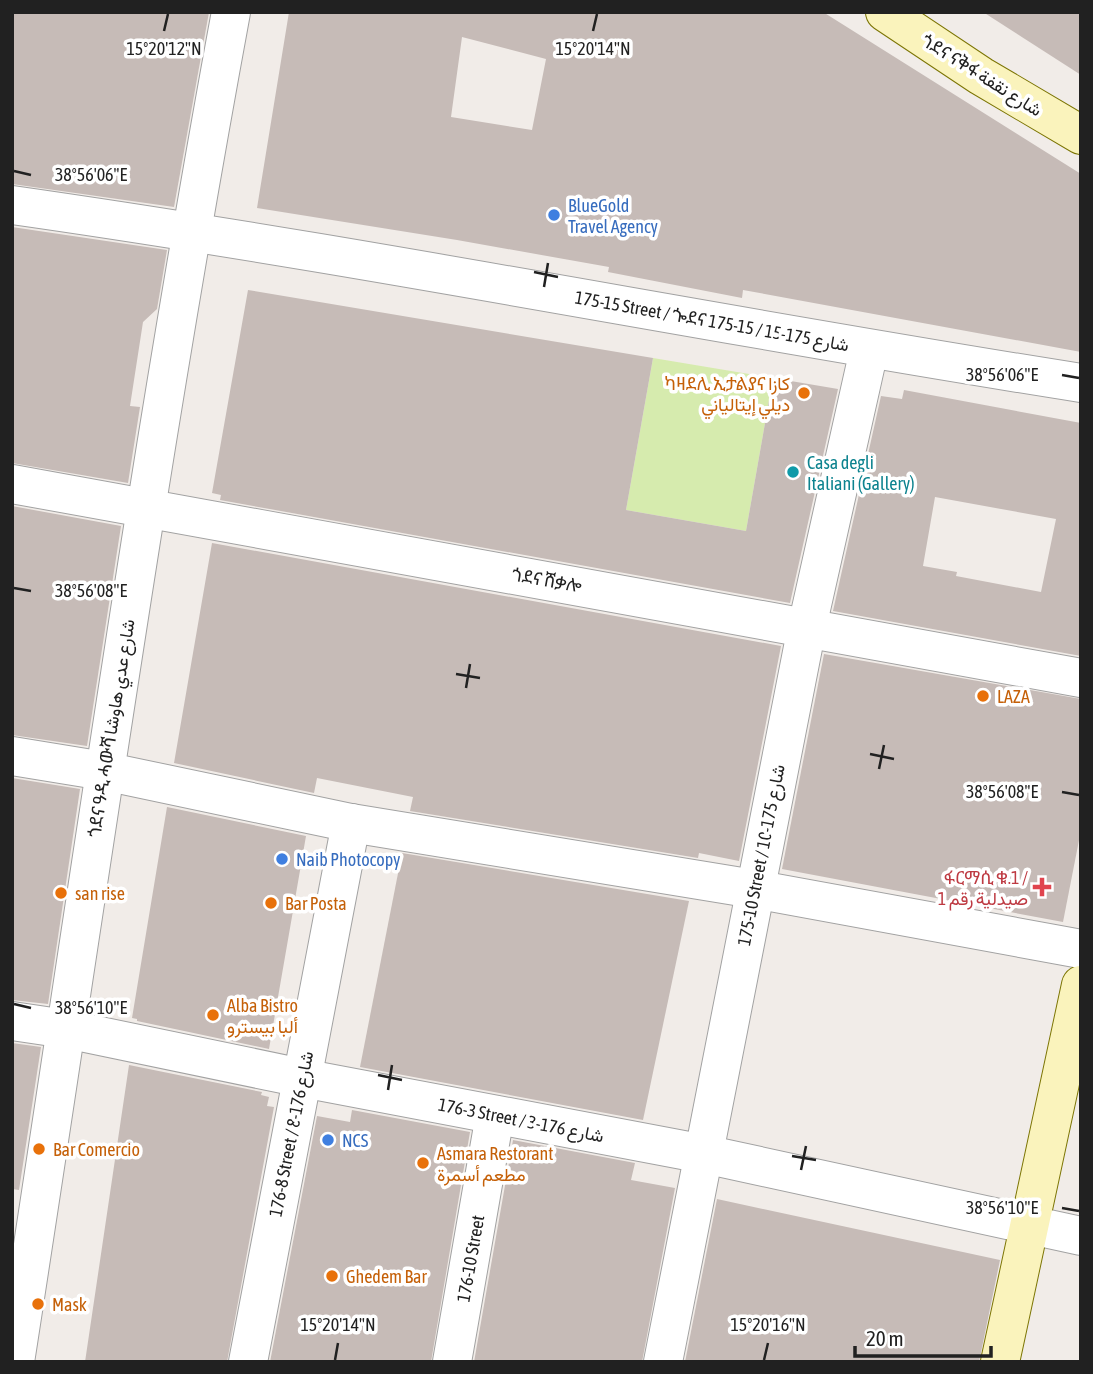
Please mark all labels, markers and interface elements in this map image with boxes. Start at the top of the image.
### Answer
street label: ጎደና ናቅፋ شارع نقفة [917,30,1046,122]
text: 15°20'12"N [126,38,202,59]
text: 15°20'14"N [555,38,631,59]
text: 38°56'06"E [55,164,127,185]
place label: BlueGold Travel Agency [568,195,658,237]
marker: BlueGold Travel Agency [546,207,562,223]
street label: 175-15 Street / ጐደና 175-15 / شارع 175-15 [573,287,851,357]
text: 38°56'06"E [966,364,1038,385]
place label: ካዛደሊ ኢታልያና كازا ديلي إيتالياني [664,373,790,420]
marker: ካዛደሊ ኢታልያና كازا ديلي إيتالياني [796,385,812,401]
place label: Casa degli Italiani (Gallery) [807,452,915,494]
marker: Casa degli Italiani (Gallery) [785,464,801,480]
street label: ጎደና ሸቃሎ [510,564,584,597]
text: 38°56'08"E [55,580,127,601]
street label: ጎደና ዓዲ ሓውሻ شارع عدي هاوشا [83,617,144,839]
place label: LAZA [997,686,1030,707]
marker: LAZA [975,688,991,704]
street label: 175-10 Street / شارع 175-10 [733,763,791,948]
text: 38°56'08"E [966,781,1038,802]
place label: Naib Photocopy [296,849,401,870]
marker: Naib Photocopy [274,851,290,867]
place label: ፋርማሲ ቁ.1 / صيدلية رقم 1 [938,867,1028,911]
marker: ፋርማሲ ቁ.1 / صيدلية رقم 1 [1034,879,1050,895]
place label: san rise [75,883,125,904]
marker: san rise [53,885,69,901]
place label: Bar Posta [285,893,347,914]
marker: Bar Posta [263,895,279,911]
place label: Alba Bistro ألبا بيسترو [227,995,298,1038]
text: 38°56'10"E [55,997,127,1018]
marker: Alba Bistro ألبا بيسترو [205,1007,221,1023]
street label: 176-8 Street / شارع 176-8 [265,1049,319,1219]
street label: 176-3 Street / شارع 176-3 [436,1094,606,1148]
place label: NCS [342,1130,369,1151]
marker: NCS [320,1132,336,1148]
place label: Bar Comercio [53,1139,140,1160]
marker: Bar Comercio [31,1141,47,1157]
place label: Asmara Restorant مطعم أسمرة [437,1143,554,1187]
marker: Asmara Restorant مطعم أسمرة [415,1155,431,1171]
text: 38°56'10"E [966,1197,1038,1218]
street label: 176-10 Street [452,1213,488,1304]
place label: Ghedem Bar [346,1266,427,1287]
marker: Ghedem Bar [324,1268,340,1284]
place label: Mask [52,1294,87,1315]
marker: Mask [30,1296,46,1312]
text: 15°20'14"N [300,1314,376,1335]
text: 15°20'16"N [730,1314,806,1335]
scale bar [855,1314,992,1358]
text: 20 m [866,1326,904,1350]

